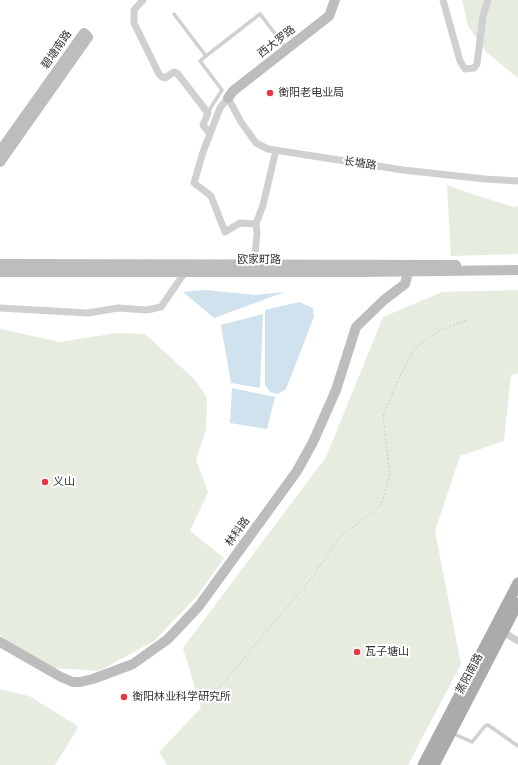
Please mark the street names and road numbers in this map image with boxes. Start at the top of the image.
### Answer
street label: 西大罗路 [256,23,298,61]
street label: 碧塘南路 [39,28,75,72]
street label: 长塘路 [343,155,377,173]
street label: 欧家町路 [237,253,281,267]
street label: 林科路 [223,515,253,549]
street label: 蒸阳南路 [454,651,486,697]

